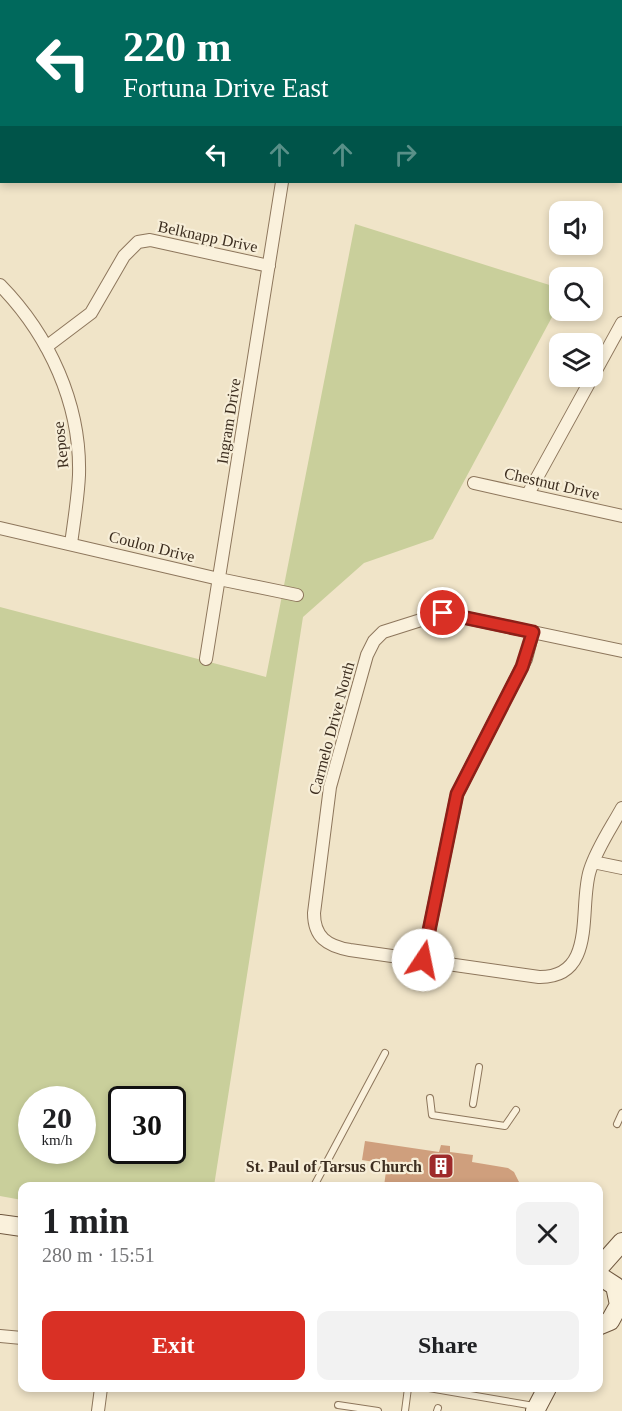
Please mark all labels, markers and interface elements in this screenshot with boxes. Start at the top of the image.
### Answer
icon: left [24,24,102,102]
text: 220 m [123,24,232,70]
text: Fortuna Drive East [123,73,328,103]
icon: left [200,138,233,171]
icon: ahead [263,138,296,171]
icon: ahead [326,138,359,171]
icon: right [389,138,422,171]
map controls [549,201,603,387]
button: sound [549,201,603,255]
street label: Belknapp Drive [156,218,259,256]
button: search [549,267,603,321]
button: layers [549,333,603,387]
street label: Ingram Drive [213,377,245,465]
street label: Repose [50,421,72,469]
street label: Chestnut Drive [503,464,601,503]
street label: Coulon Drive [107,528,196,565]
pin [417,587,468,638]
icon: arrive [426,596,459,629]
street label: Carmelo Drive North [306,660,357,796]
position arrow [391,928,455,992]
speed limit sign: 30 [108,1086,186,1164]
text: 20 [42,1101,72,1134]
text: km/h [42,1132,72,1148]
building icon: St. Paul of Tarsus Church [426,1151,456,1181]
place label: St. Paul of Tarsus Church [246,1158,422,1175]
text: 1 min [42,1201,129,1241]
button: close [516,1202,579,1265]
text: 280 m · 15:51 [42,1244,155,1266]
button: Exit [42,1311,305,1380]
button: Share [317,1311,579,1380]

